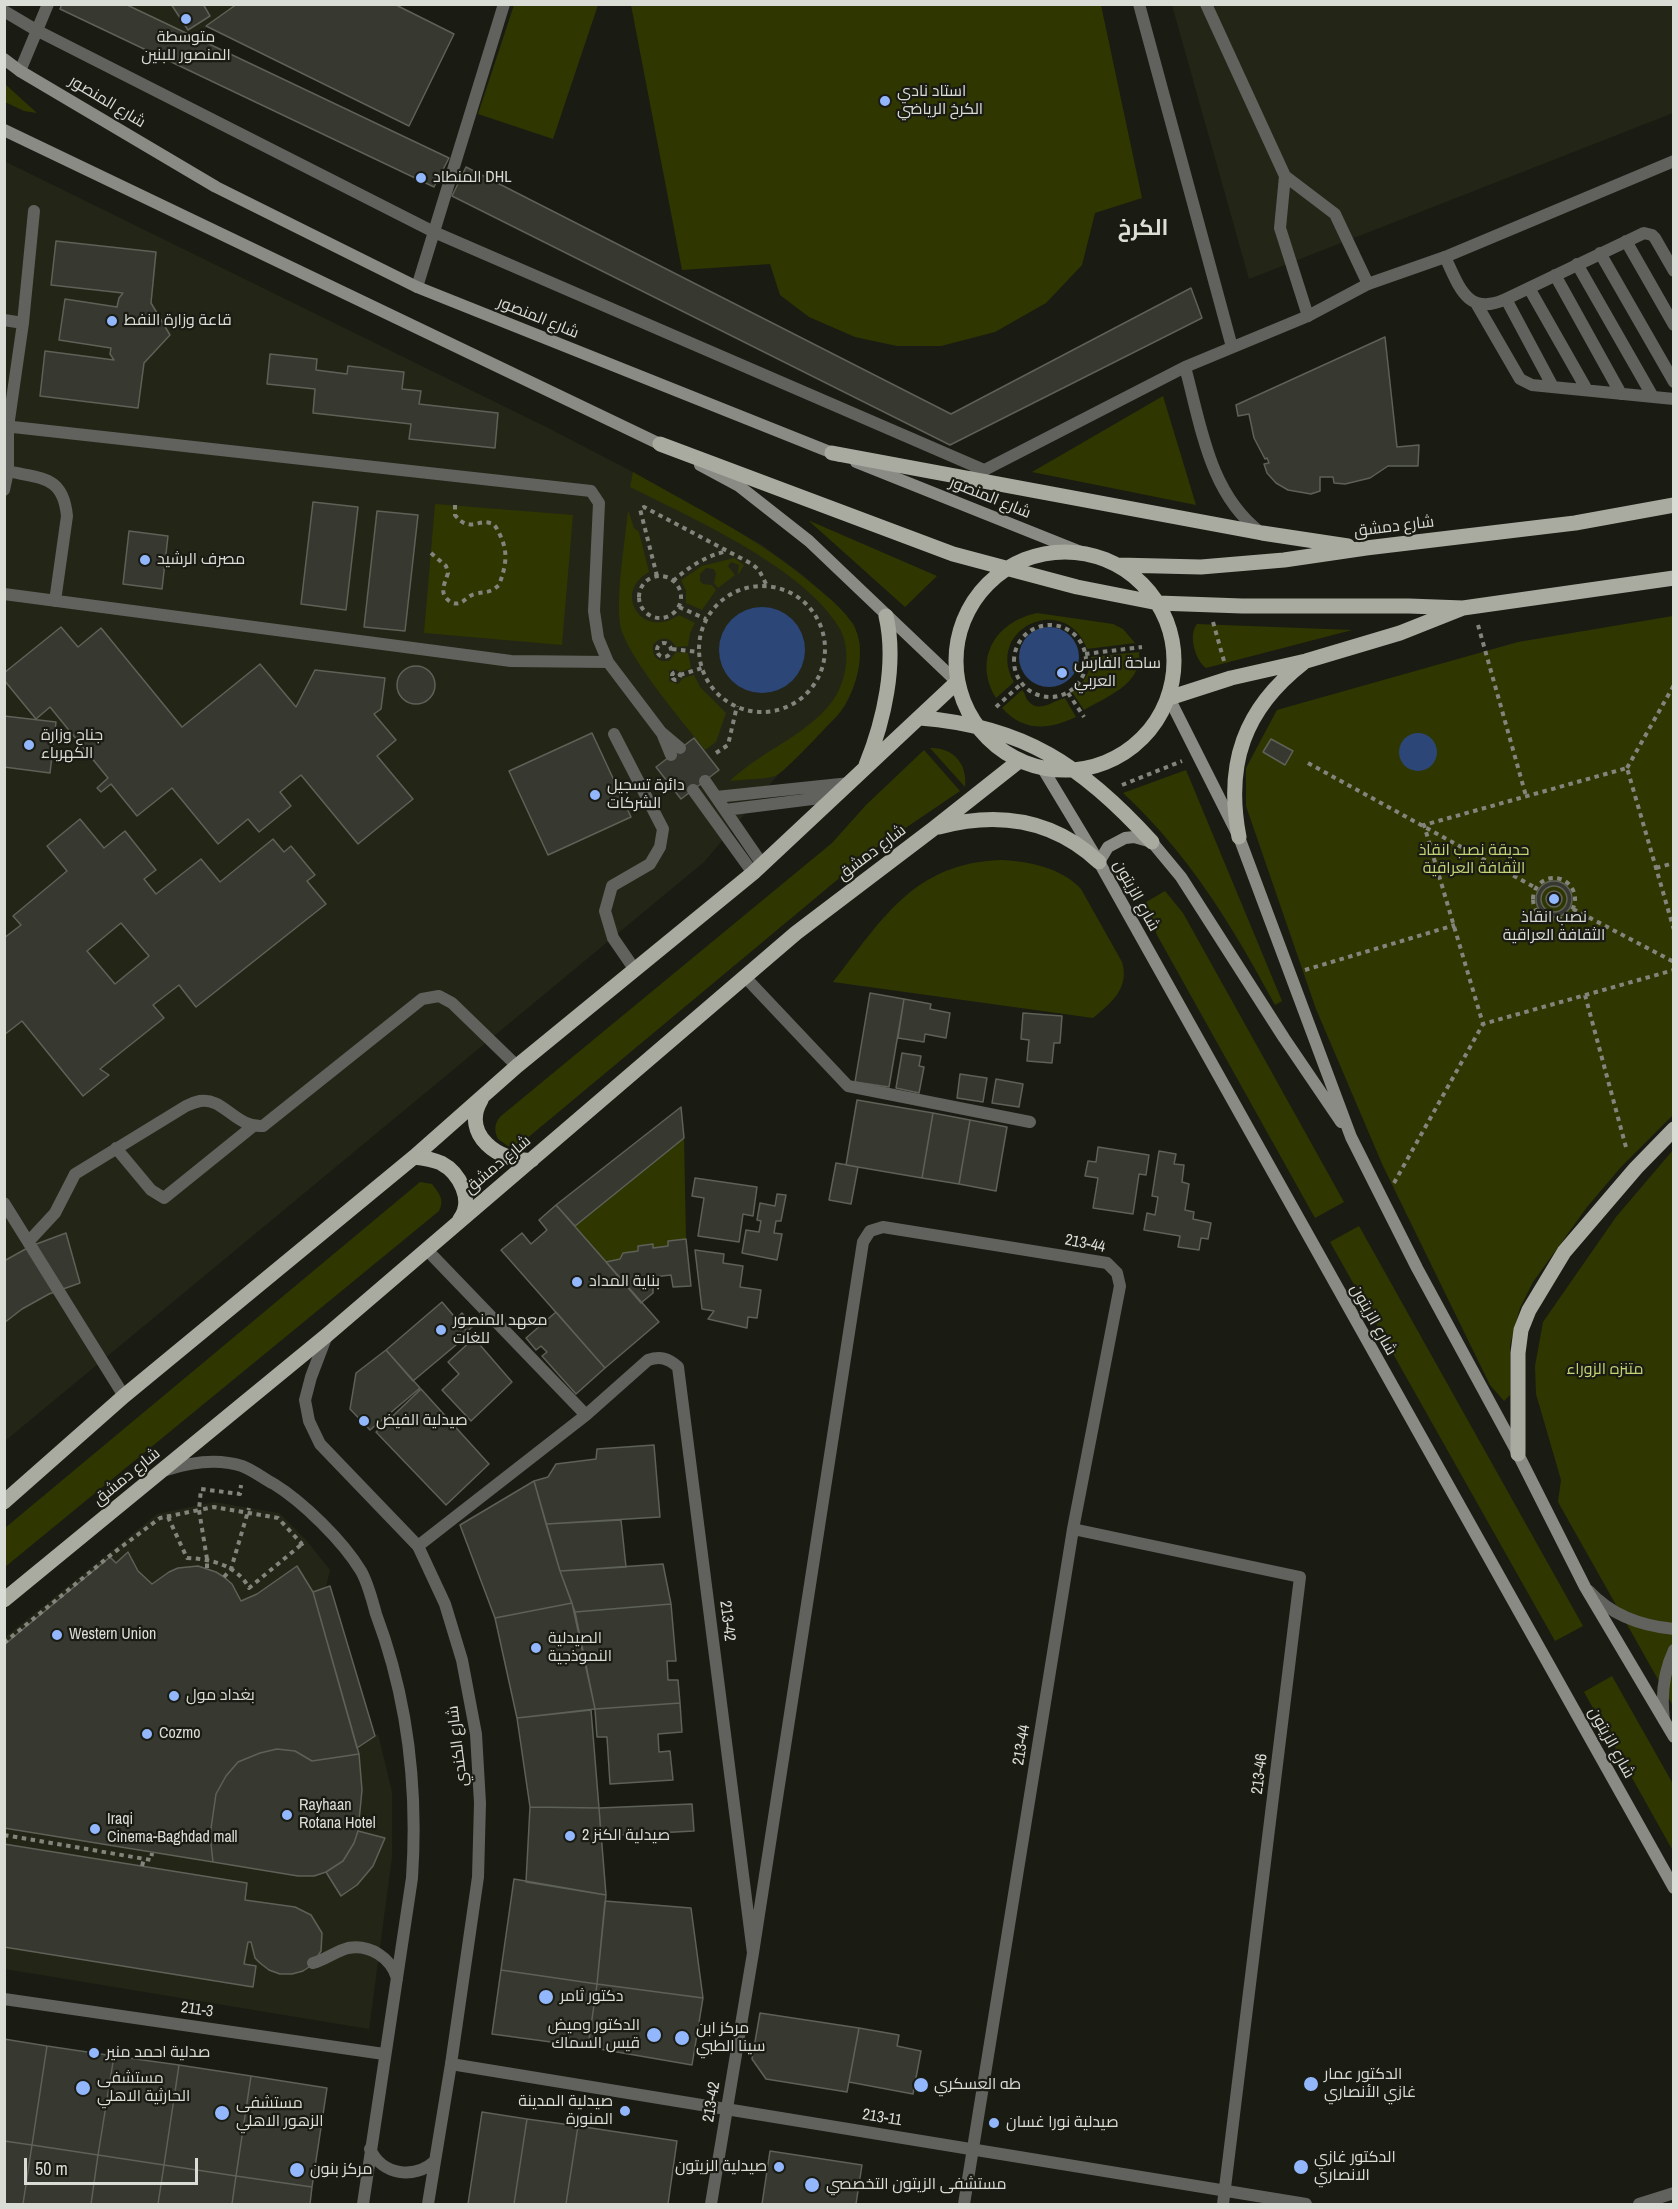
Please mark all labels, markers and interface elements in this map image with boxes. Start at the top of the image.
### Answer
marker: متوسطة المنصور للبنين [179,12,193,26]
place label: متوسطة المنصور للبنين [141,28,231,66]
street label: شارع المنصور [65,72,149,132]
place label: استاد نادي الكرخ الرياضي [897,82,983,120]
marker: استاد نادي الكرخ الرياضي [878,94,892,108]
place label: المنطاد DHL [433,168,512,188]
marker: المنطاد DHL [414,171,428,185]
district label: الكرخ [1118,216,1168,242]
street label: شارع المنصور [495,293,581,343]
place label: قاعة وزارة النفط [124,311,232,331]
marker: قاعة وزارة النفط [105,314,119,328]
street label: شارع المنصور [947,473,1033,523]
street label: شارع دمشق [1353,513,1435,541]
place label: مصرف الرشيد [157,550,245,570]
marker: مصرف الرشيد [138,553,152,567]
place label: ساحة الفارس العربي [1074,654,1161,692]
marker: ساحة الفارس العربي [1055,666,1069,680]
place label: جناح وزارة الكهرباء [41,726,103,764]
marker: جناح وزارة الكهرباء [22,738,36,752]
place label: دائرة تسجيل الشركات [607,776,685,814]
marker: دائرة تسجيل الشركات [588,788,602,802]
street label: شارع دمشق [834,821,910,885]
park label: حديقة نصب انقاذ الثقافة العراقية [1419,841,1529,879]
street label: شارع الزيتون [1109,857,1163,935]
marker: نصب انقاذ الثقافة العراقية [1547,892,1561,906]
place label: نصب انقاذ الثقافة العراقية [1503,908,1605,946]
street label: شارع دمشق [461,1132,535,1198]
street label: 213-44 [1063,1231,1107,1257]
place label: بناية المداد [589,1272,660,1292]
marker: بناية المداد [570,1275,584,1289]
street label: شارع الزيتون [1346,1281,1400,1359]
place label: معهد المنصور للغات [453,1311,548,1349]
marker: معهد المنصور للغات [434,1323,448,1337]
park label: متنزه الزوراء [1567,1360,1643,1380]
place label: صيدلية الفيض [376,1411,468,1431]
marker: صيدلية الفيض [357,1414,371,1428]
street label: شارع دمشق [90,1444,164,1510]
street label: 213-42 [715,1600,739,1642]
place label: Western Union [69,1625,156,1645]
marker: Western Union [50,1628,64,1642]
place label: الصيدلية النموذجية [548,1629,612,1667]
marker: الصيدلية النموذجية [529,1641,543,1655]
place label: بغداد مول [186,1686,255,1706]
marker: بغداد مول [167,1689,181,1703]
street label: شارع الكندي [444,1704,472,1788]
street label: شارع الزيتون [1584,1704,1638,1782]
street label: 213-44 [1009,1723,1035,1767]
place label: Cozmo [159,1724,201,1744]
marker: Cozmo [140,1727,154,1741]
street label: 213-46 [1248,1753,1272,1795]
place label: Rayhaan Rotana Hotel [299,1796,376,1834]
marker: Rayhaan Rotana Hotel [280,1808,294,1822]
place label: Iraqi Cinema-Baghdad mall [107,1810,238,1848]
marker: Iraqi Cinema-Baghdad mall [88,1822,102,1836]
place label: صيدلية الكنز 2 [582,1826,670,1846]
marker: صيدلية الكنز 2 [563,1829,577,1843]
place label: دكتور ثامر [560,1987,624,2007]
marker: دكتور ثامر [537,1988,555,2006]
street label: 211-3 [180,1998,214,2022]
place label: الدكتور وميض قيس السماك [548,2016,640,2054]
place label: مركز ابن سينا الطبي [696,2019,765,2057]
marker: الدكتور وميض قيس السماك [645,2026,663,2044]
marker: مركز ابن سينا الطبي [673,2029,691,2047]
place label: صدلية احمد منير [106,2043,210,2063]
marker: صدلية احمد منير [87,2046,101,2060]
place label: الدكتور عمار غازي الأنصاري [1324,2065,1416,2103]
place label: مستشفى الحارثية الاهلي [97,2069,190,2107]
place label: طه العسكري [934,2075,1021,2095]
marker: الدكتور عمار غازي الأنصاري [1302,2075,1320,2093]
marker: طه العسكري [912,2076,930,2094]
marker: مستشفى الحارثية الاهلي [74,2079,92,2097]
street label: 213-42 [699,2080,725,2124]
place label: صيدلية المدينة المنورة [518,2092,613,2130]
place label: مستشفى الزهور الاهلي [236,2094,324,2132]
marker: مستشفى الزهور الاهلي [213,2104,231,2122]
marker: صيدلية المدينة المنورة [618,2104,632,2118]
street label: 213-11 [861,2105,903,2131]
place label: صيدلية نورا غسان [1006,2113,1119,2133]
marker: صيدلية نورا غسان [987,2116,1001,2130]
scale bar [27,2146,201,2184]
place label: الدكتور غازي الانصاري [1314,2148,1396,2186]
text: 50 m [35,2156,68,2181]
place label: صيدلية الزيتون [675,2157,767,2177]
marker: الدكتور غازي الانصاري [1292,2158,1310,2176]
place label: مركز بنون [310,2160,372,2180]
marker: صيدلية الزيتون [772,2160,786,2174]
marker: مركز بنون [288,2161,306,2179]
place label: مستشفى الزيتون التخصصي [826,2175,1006,2195]
marker: مستشفى الزيتون التخصصي [803,2176,821,2194]

